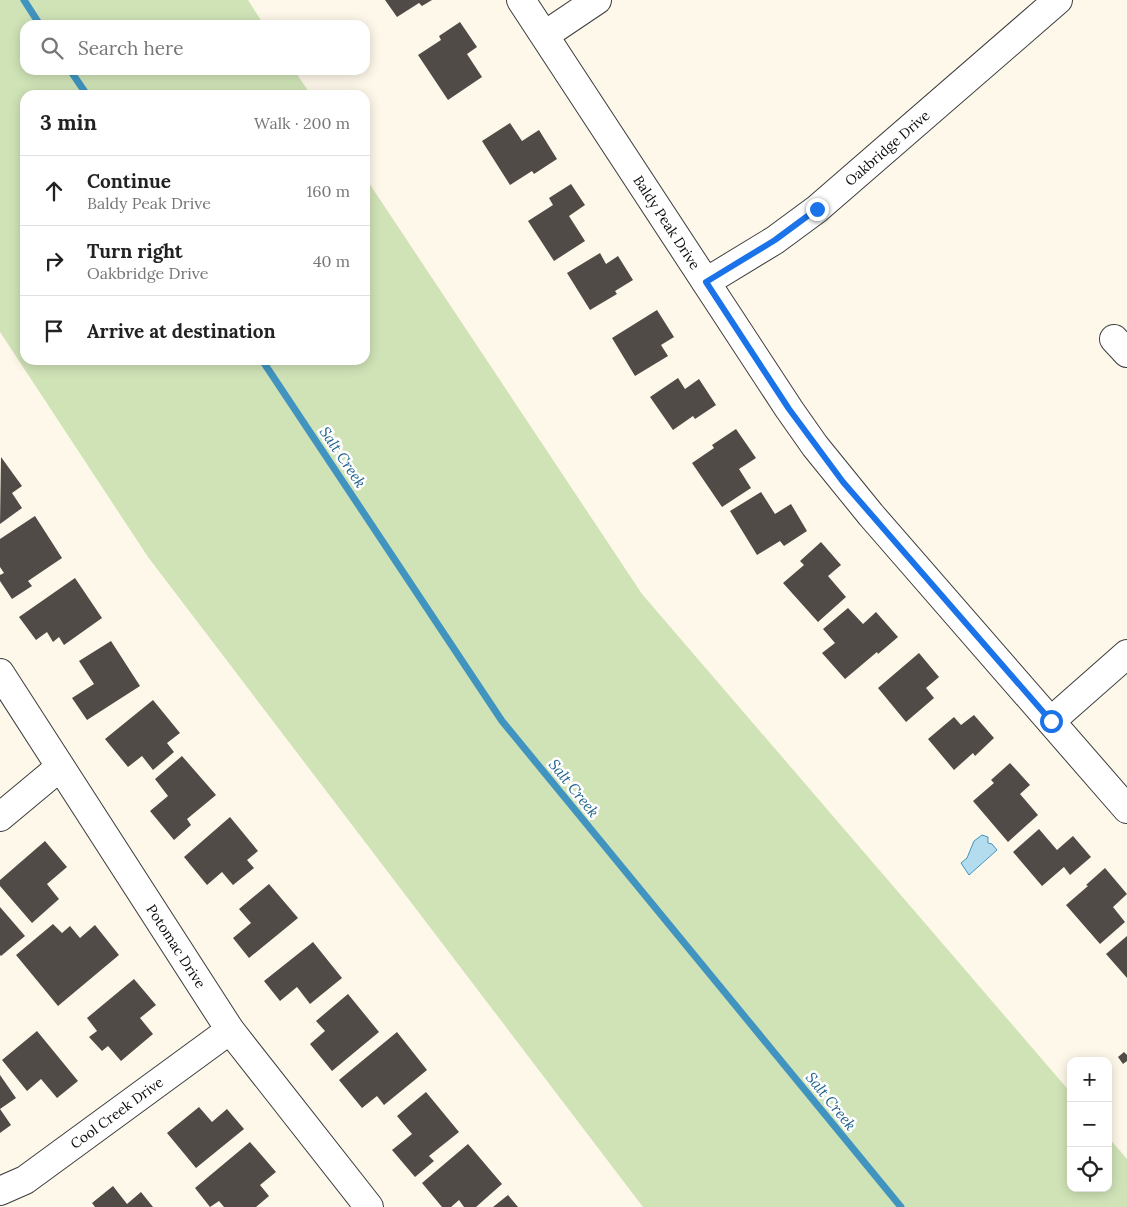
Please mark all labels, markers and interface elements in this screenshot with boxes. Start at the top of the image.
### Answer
search box [20,20,370,75]
icon: search [38,34,66,62]
text: Search here [78,36,184,60]
street label: Oakbridge Drive [841,106,934,190]
text: 3 min [40,109,97,136]
text: Walk · 200 m [254,113,350,133]
text: Continue [87,169,171,193]
street label: Baldy Peak Drive [630,172,704,273]
icon: ahead [40,177,68,205]
text: 160 m [306,181,350,201]
text: Baldy Peak Drive [87,193,211,213]
route end [806,198,829,221]
text: Turn right [87,239,183,263]
icon: right [40,247,68,275]
text: 40 m [313,251,350,271]
text: Oakbridge Drive [87,263,209,283]
icon: arrive [40,317,68,345]
text: Arrive at destination [87,319,276,343]
water label: Salt Creek [316,423,370,491]
route start [1040,710,1063,733]
water label: Salt Creek [545,755,603,821]
street label: Potomac Drive [142,901,210,992]
map controls [1067,1057,1112,1192]
button: + [1067,1057,1112,1102]
water label: Salt Creek [802,1068,860,1134]
street label: Cool Creek Drive [67,1073,167,1153]
button: − [1067,1102,1112,1147]
button: locate [1067,1147,1112,1192]

